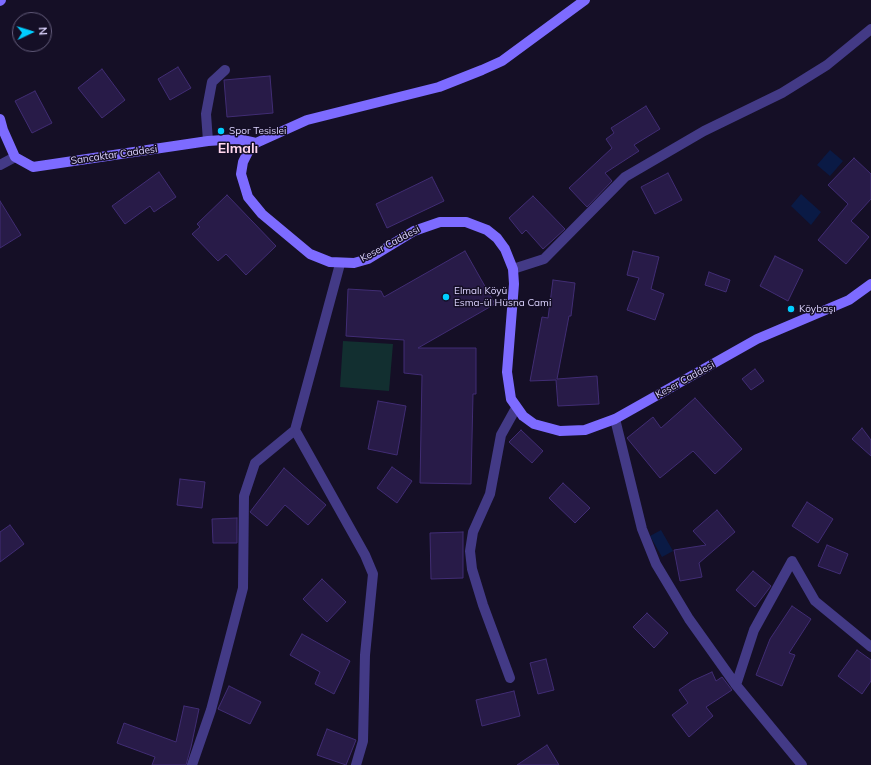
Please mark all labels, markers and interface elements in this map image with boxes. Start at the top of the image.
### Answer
north arrow [12,12,52,52]
text: N [36,27,50,36]
place label: Spor Tesislei [229,125,286,137]
marker: Spor Tesislei [216,126,226,136]
district label: Elmalı [218,141,258,157]
street label: Sancaktar Caddesi [70,143,158,167]
street label: Keser Caddesi [358,223,422,265]
place label: Elmalı Köyü Esma-ül Hüsna Cami [454,285,551,308]
marker: Elmalı Köyü Esma-ül Hüsna Cami [441,292,451,302]
place label: Köybaşı [799,303,836,315]
marker: Köybaşı [786,304,796,314]
street label: Keser Caddesi [653,359,717,401]

